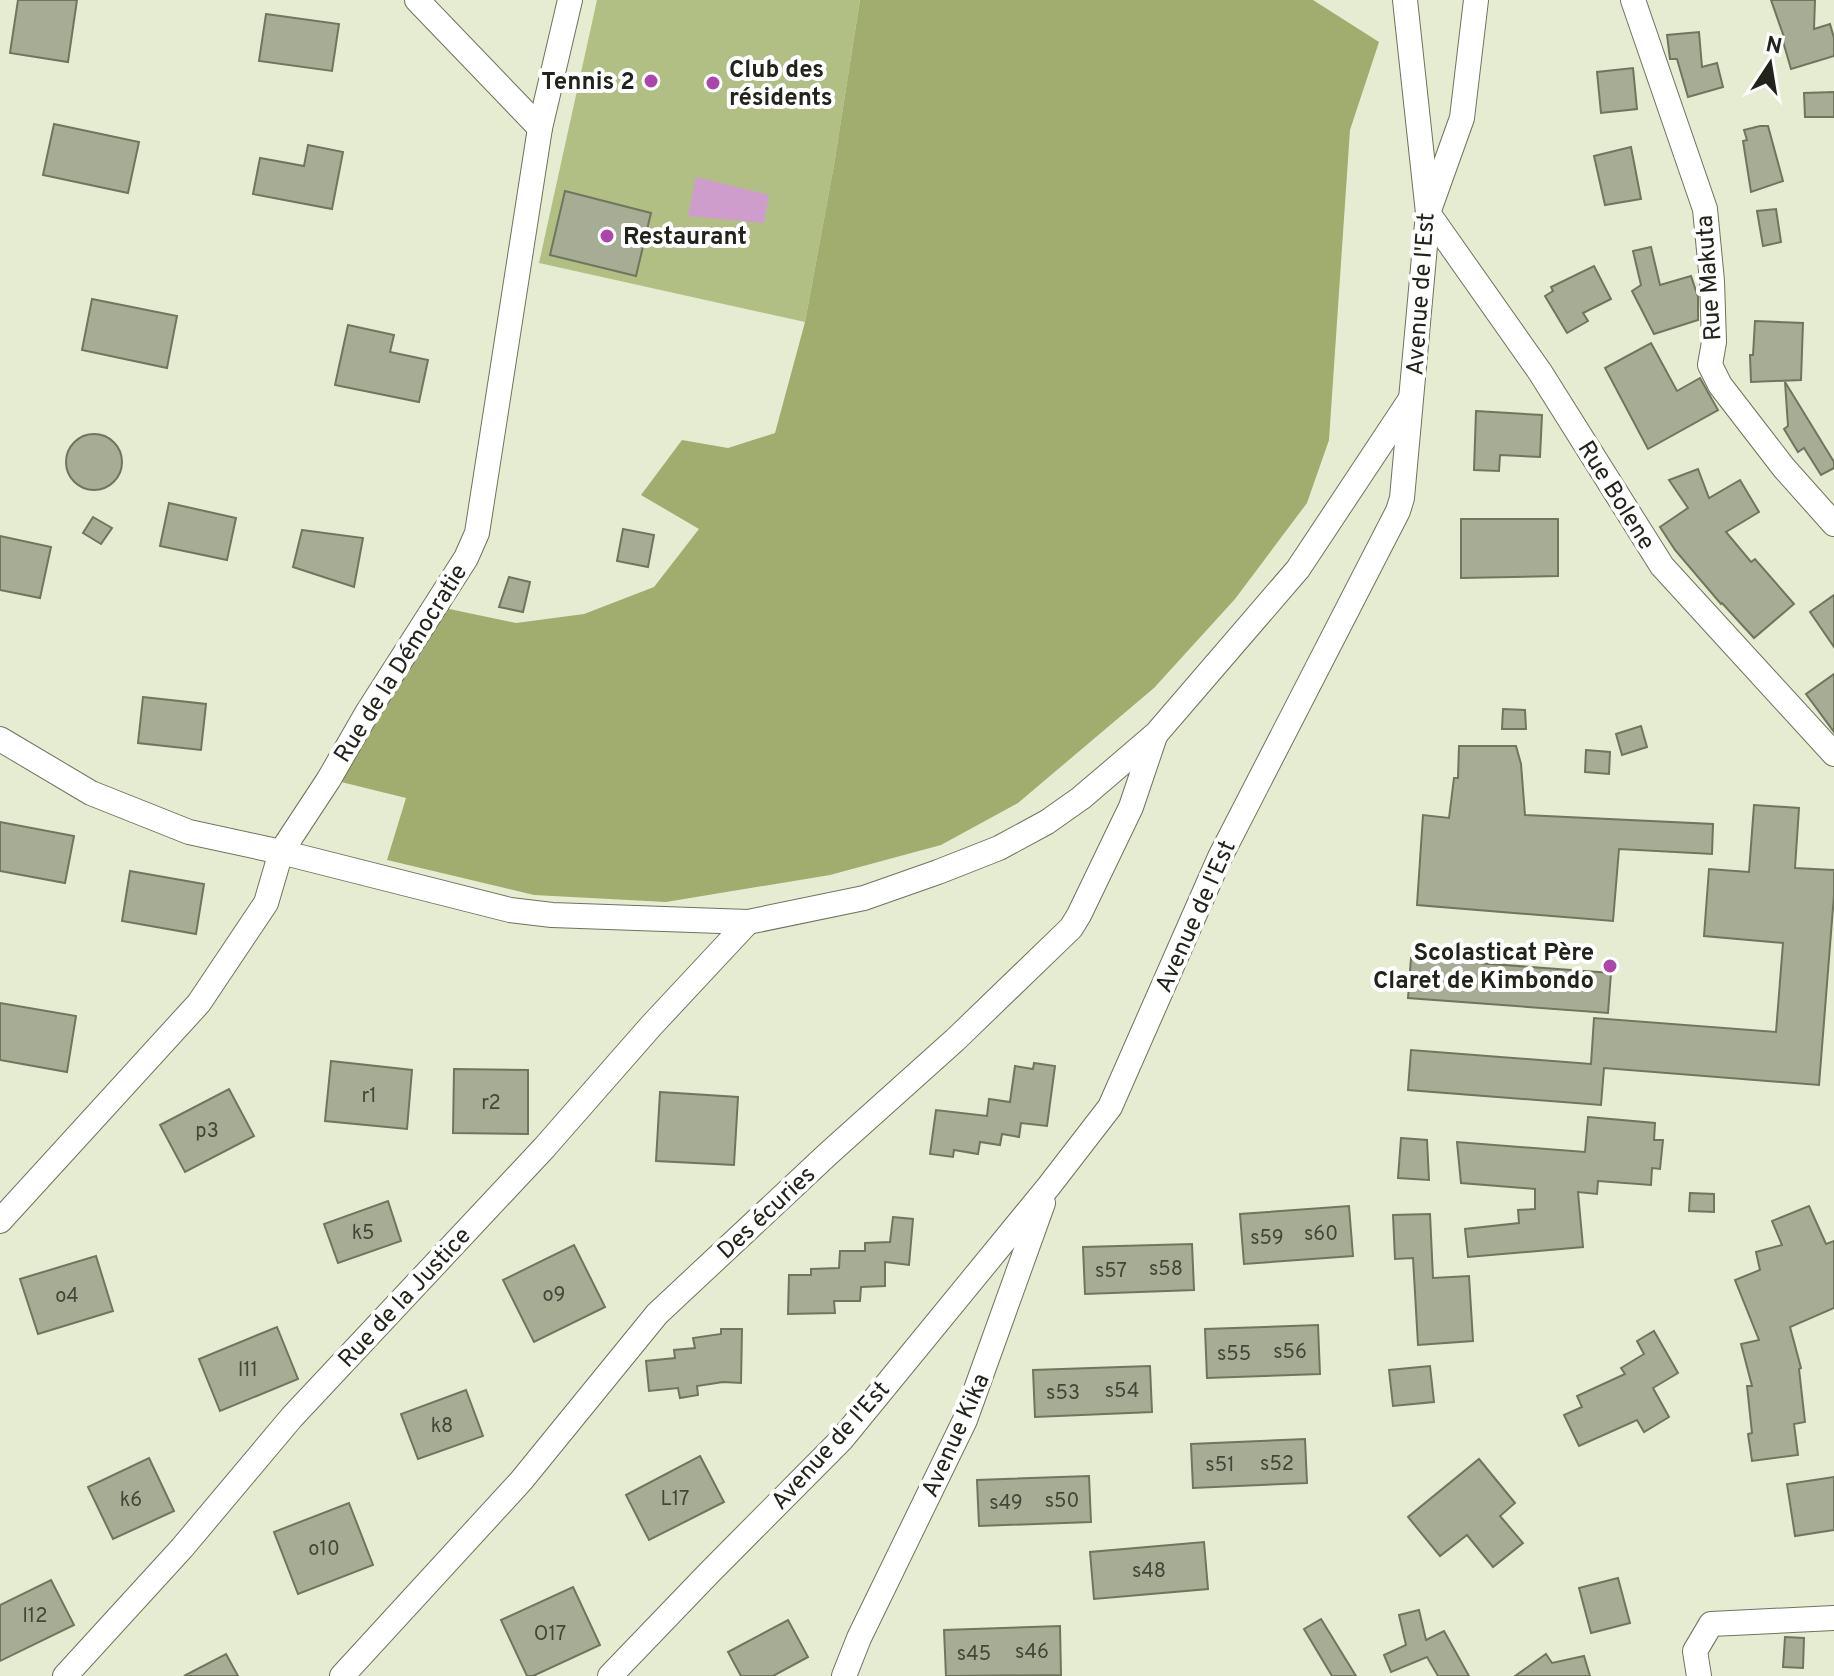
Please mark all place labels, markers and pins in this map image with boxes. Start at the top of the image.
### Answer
place label: Club des résidents [729,56,833,114]
place label: Tennis 2 [541,68,635,98]
marker: Tennis 2 [642,72,660,90]
marker: Club des résidents [704,74,722,92]
place label: Restaurant [623,223,747,253]
marker: Restaurant [598,227,616,245]
place label: Scolasticat Père Claret de Kimbondo [1373,939,1594,997]
marker: Scolasticat Père Claret de Kimbondo [1601,957,1619,975]

